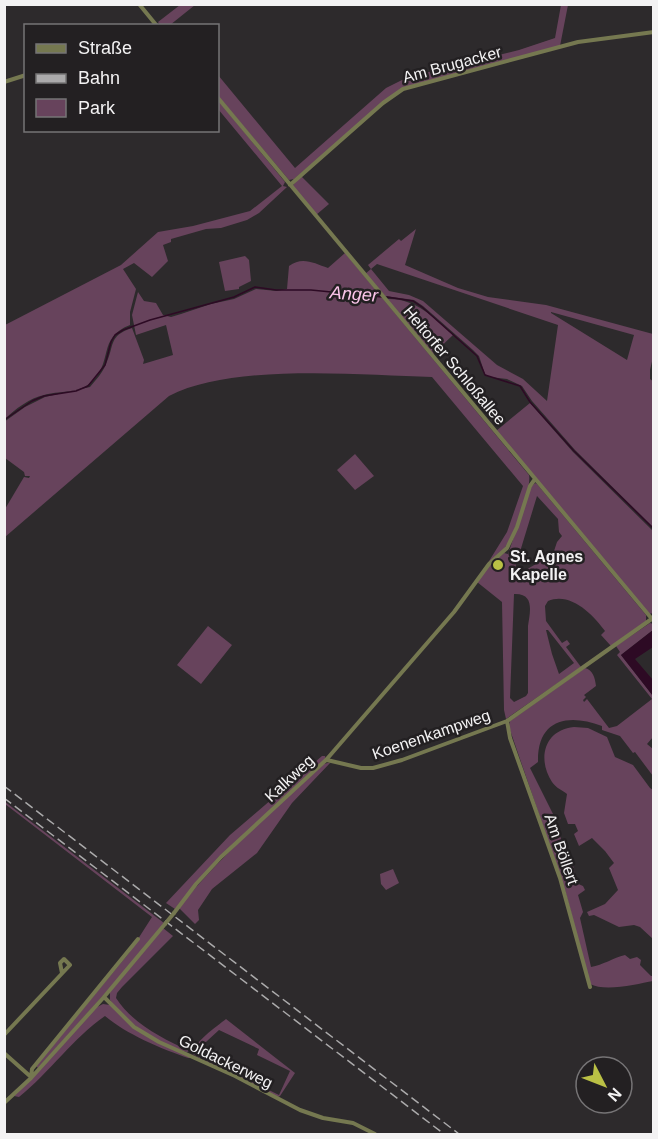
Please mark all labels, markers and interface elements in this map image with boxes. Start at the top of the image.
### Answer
legend [24,24,219,132]
text: Straße [78,38,132,58]
street label: Am Brugacker [401,43,504,86]
text: Bahn [78,68,120,88]
text: Park [78,98,116,118]
water label: Anger [328,282,380,306]
street label: Heltorfer Schloßallee [400,303,509,428]
place label: St. Agnes Kapelle [510,548,583,583]
marker: St. Agnes Kapelle [491,558,505,572]
street label: Koenenkampweg [370,706,492,763]
street label: Kalkweg [261,752,317,805]
street label: Am Böllert [541,812,582,887]
street label: Goldackerweg [176,1031,275,1092]
north arrow [574,1055,634,1115]
text: N [605,1085,625,1105]

